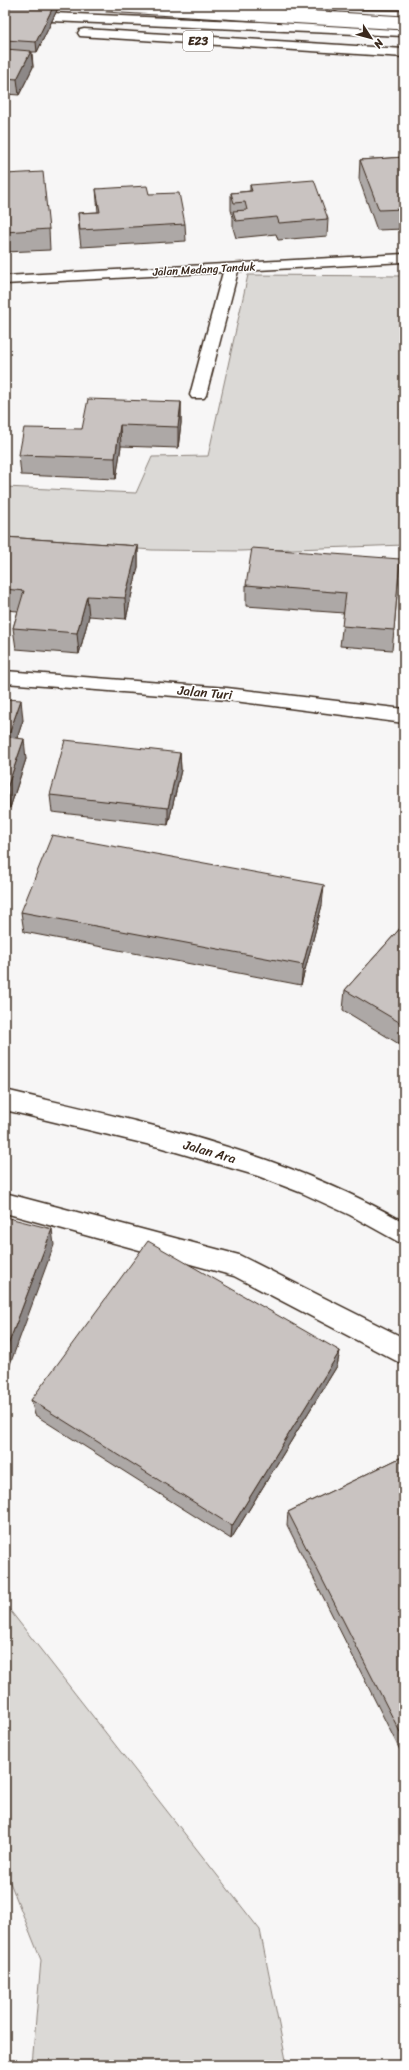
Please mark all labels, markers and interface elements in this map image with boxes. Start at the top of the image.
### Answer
north arrow [351,18,391,58]
road number: E23 [183,31,213,51]
text: N [369,34,389,53]
street label: Jalan Medang Tanduk [151,257,256,282]
street label: Jalan Turi [176,679,234,706]
street label: Jalan Ara [180,1133,239,1170]

